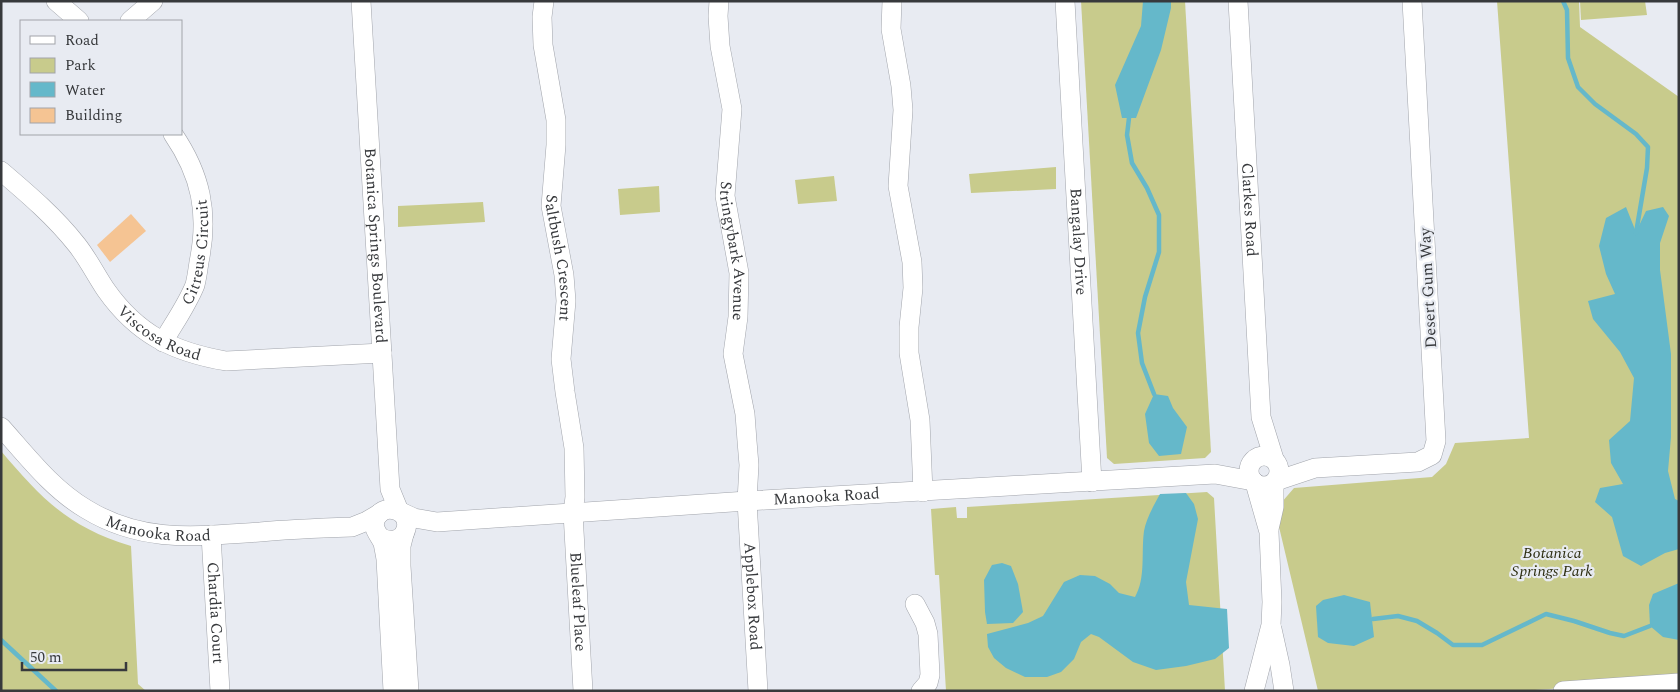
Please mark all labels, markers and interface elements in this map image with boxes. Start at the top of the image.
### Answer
legend [20,20,182,135]
text: Road [65,29,99,52]
text: Park [65,54,96,77]
text: Water [65,79,105,102]
text: Building [65,104,122,127]
street label: Botanica Springs Boulevard [358,147,393,344]
street label: Clarkes Road [1235,162,1264,257]
street label: Stringybark Avenue [713,180,751,321]
street label: Bangalay Drive [1064,187,1093,296]
street label: Saltbush Crescent [539,193,578,323]
street label: Citreus Circuit [175,198,215,309]
street label: Desert Gum Way [1413,226,1443,349]
street label: Viscosa Road [111,300,204,367]
street label: Manooka Road [773,481,880,511]
street label: Manooka Road [102,509,211,548]
park label: Botanica Springs Park [1511,541,1593,583]
street label: Applebox Road [737,542,768,651]
street label: Blueleaf Place [563,551,593,652]
street label: Chardia Court [201,561,230,665]
scale bar [22,640,126,672]
text: 50 m [30,646,62,669]

